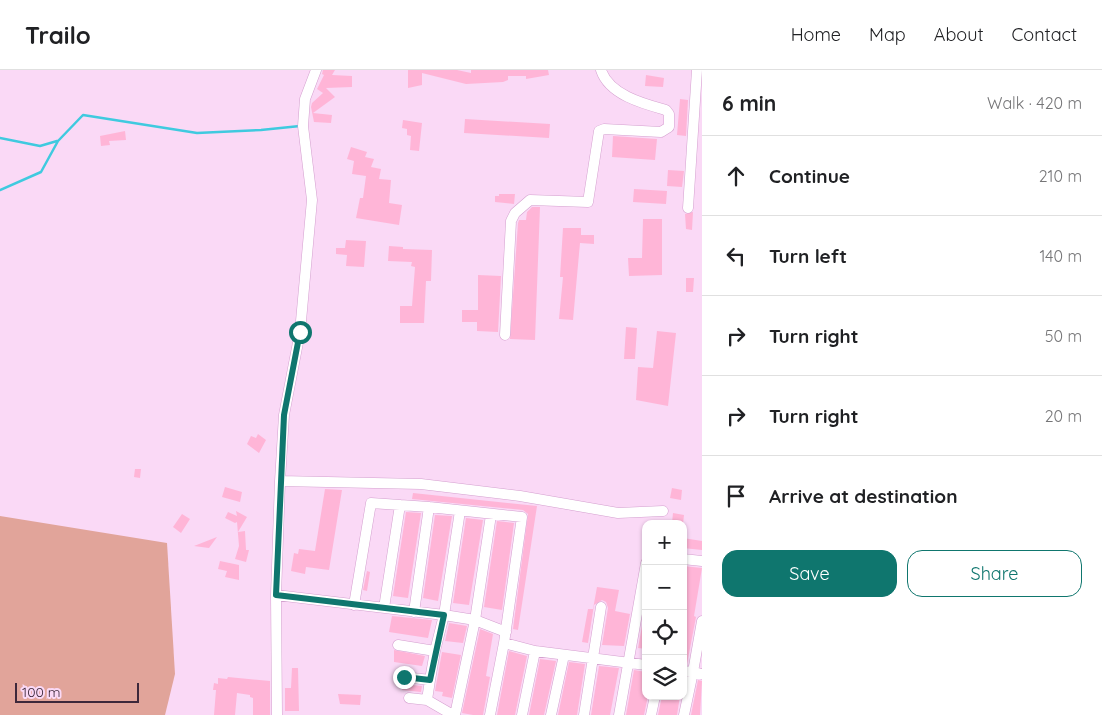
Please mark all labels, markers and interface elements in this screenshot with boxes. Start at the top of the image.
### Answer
text: Trailo [25,20,91,50]
text: Home [791,23,841,46]
text: Map [869,23,906,46]
text: About [934,23,984,46]
text: Contact [1012,23,1077,46]
text: 6 min [722,90,776,116]
text: Walk · 420 m [987,93,1082,113]
icon: ahead [722,162,750,190]
text: Continue [769,164,850,188]
text: 210 m [1039,166,1082,186]
icon: left [722,242,750,270]
text: Turn left [769,244,847,268]
text: 140 m [1039,246,1082,266]
route start [289,321,312,344]
icon: right [722,322,750,350]
text: Turn right [769,324,858,348]
text: 50 m [1045,326,1082,346]
icon: right [722,402,750,430]
text: Turn right [769,404,858,428]
text: 20 m [1045,406,1082,426]
icon: arrive [722,482,750,510]
text: Arrive at destination [769,484,958,508]
map controls [642,520,687,700]
button: + [642,520,687,565]
button: Save [722,550,897,597]
button: Share [907,550,1082,597]
button: − [642,565,687,610]
button: locate [642,610,687,655]
button: layers [642,655,687,700]
route end [393,666,416,689]
scale bar [15,680,139,703]
text: 100 m [22,683,60,701]

